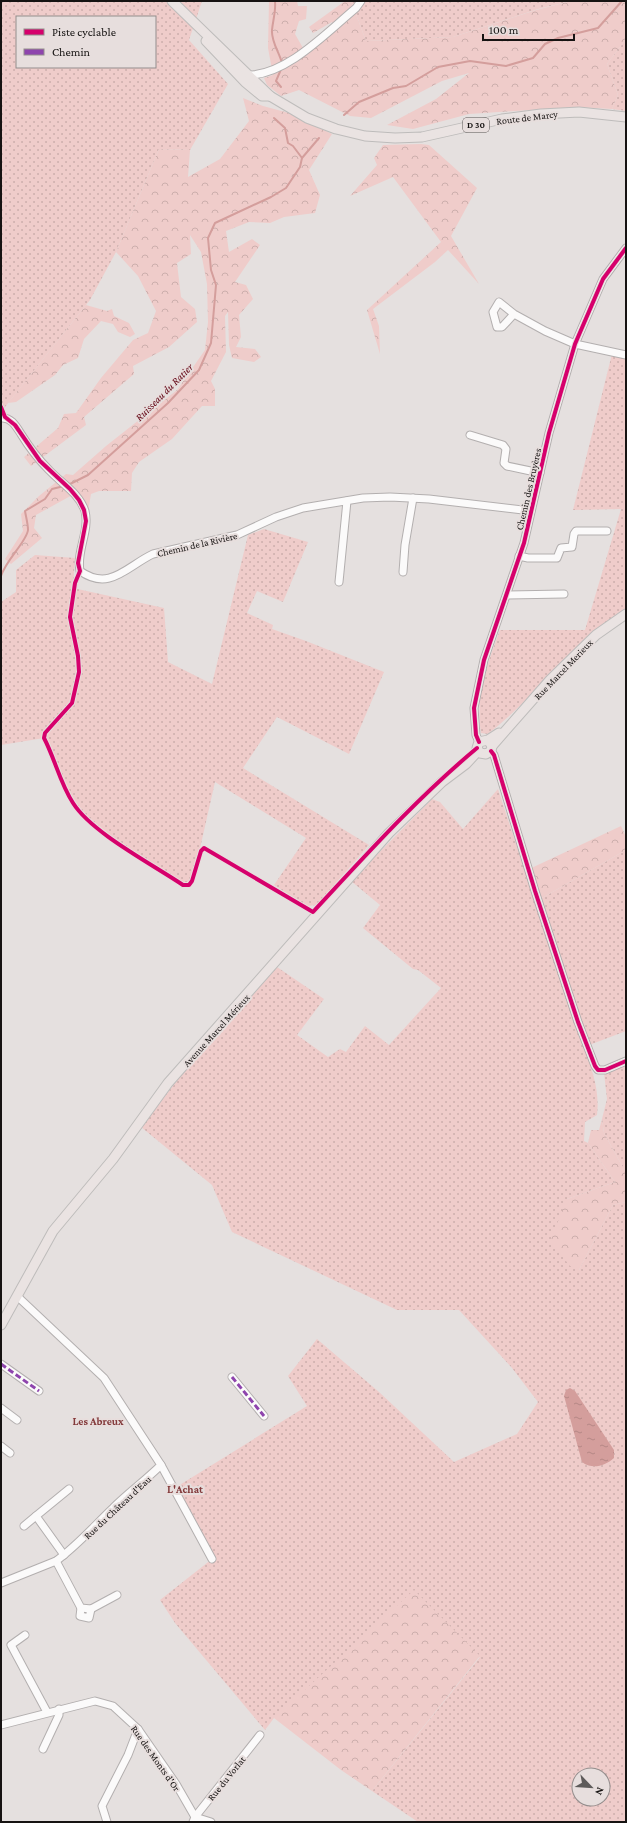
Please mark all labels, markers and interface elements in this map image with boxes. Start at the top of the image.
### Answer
legend [16,16,156,68]
scale bar [483,16,574,42]
text: 100 m [489,23,519,37]
text: Piste cyclable [52,25,116,39]
text: Chemin [52,45,91,59]
street label: Route de Marcy [496,108,559,127]
road number: D 30 [463,118,489,132]
water label: Ruisseau du Ratier [133,360,196,423]
street label: Chemin des Bruyères [514,447,543,531]
street label: Chemin de la Rivière [156,530,239,559]
street label: Rue Marcel Merieux [532,637,595,702]
street label: Avenue Marcel Mérieux [181,992,252,1069]
district label: Les Abreux [72,1415,124,1427]
street label: Rue du Château d'Eau [82,1473,154,1541]
district label: L'Achat [167,1483,203,1495]
street label: Rue des Monts d'Or [129,1723,183,1794]
street label: Rue du Vorlat [205,1753,248,1803]
north arrow [571,1767,611,1807]
text: N [593,1785,607,1798]

